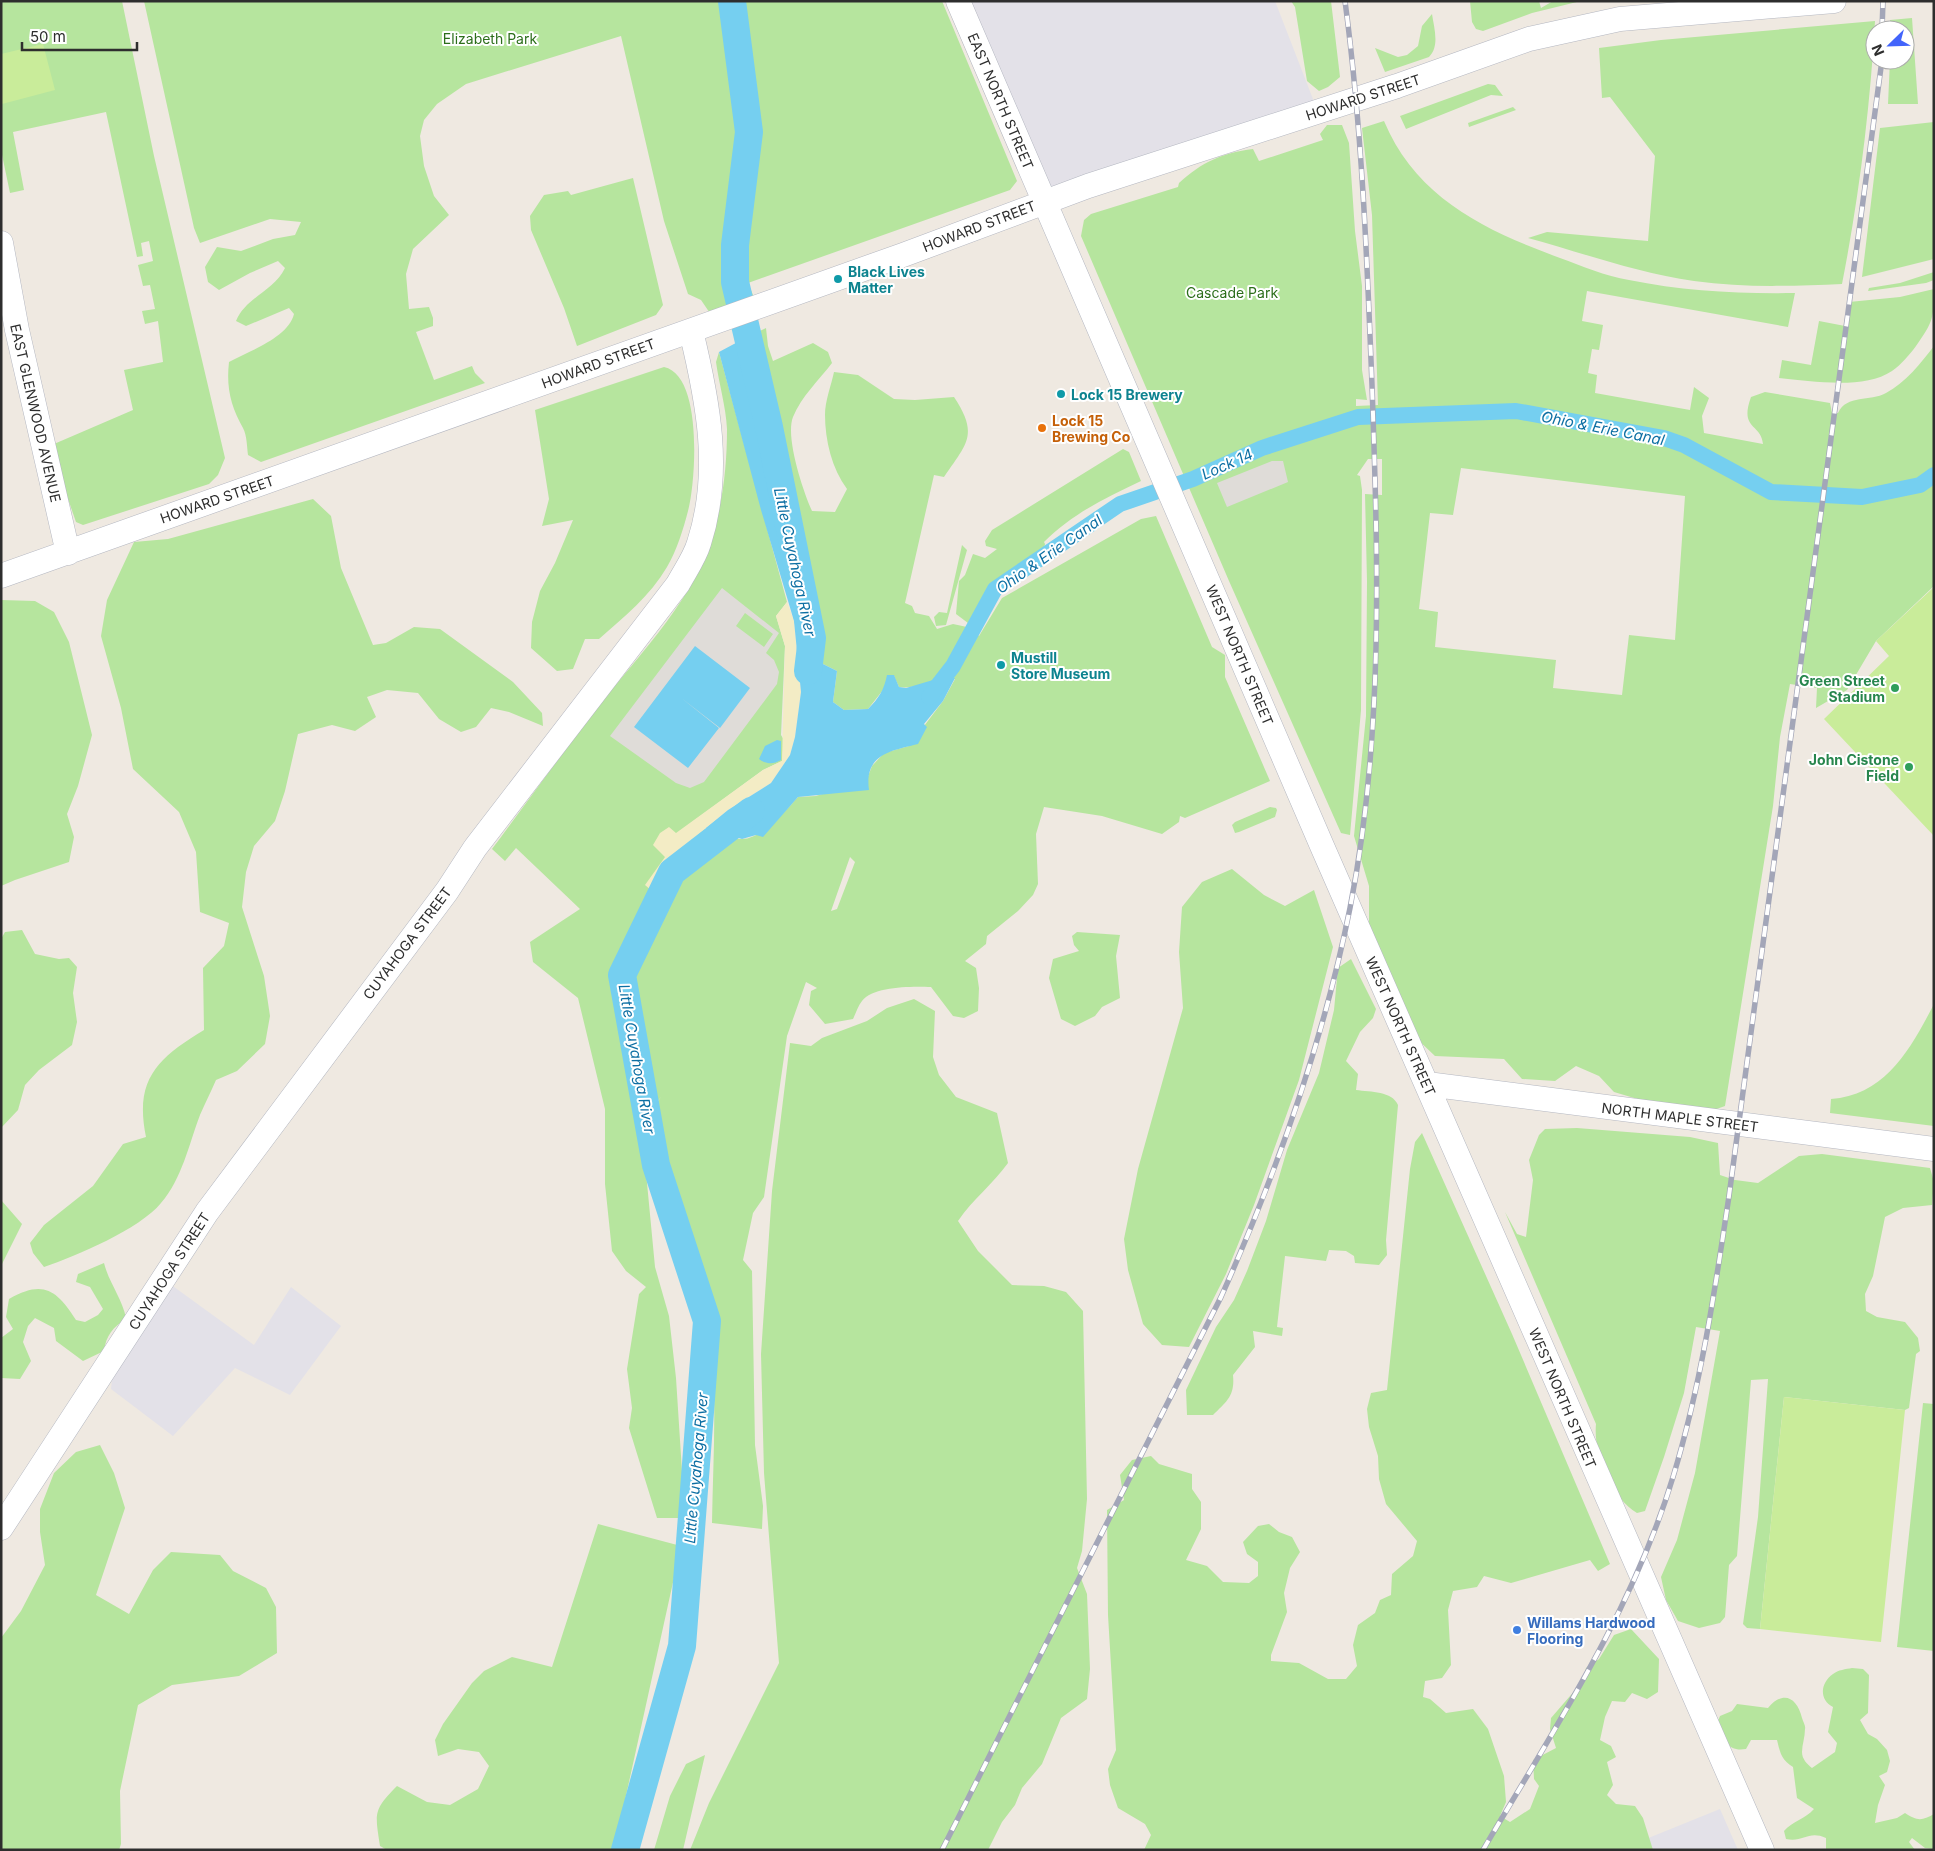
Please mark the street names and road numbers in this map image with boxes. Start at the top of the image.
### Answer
street label: EAST NORTH STREET [965,30,1037,172]
street label: HOWARD STREET [1303,70,1423,124]
street label: HOWARD STREET [920,197,1038,255]
street label: EAST GLENWOOD AVENUE [7,322,65,504]
street label: HOWARD STREET [539,335,657,391]
street label: HOWARD STREET [158,471,276,527]
street label: WEST NORTH STREET [1203,582,1277,728]
street label: CUYAHOGA STREET [359,883,455,1003]
street label: WEST NORTH STREET [1363,954,1439,1098]
street label: NORTH MAPLE STREET [1601,1099,1759,1135]
street label: CUYAHOGA STREET [125,1209,213,1333]
street label: WEST NORTH STREET [1526,1325,1600,1471]

